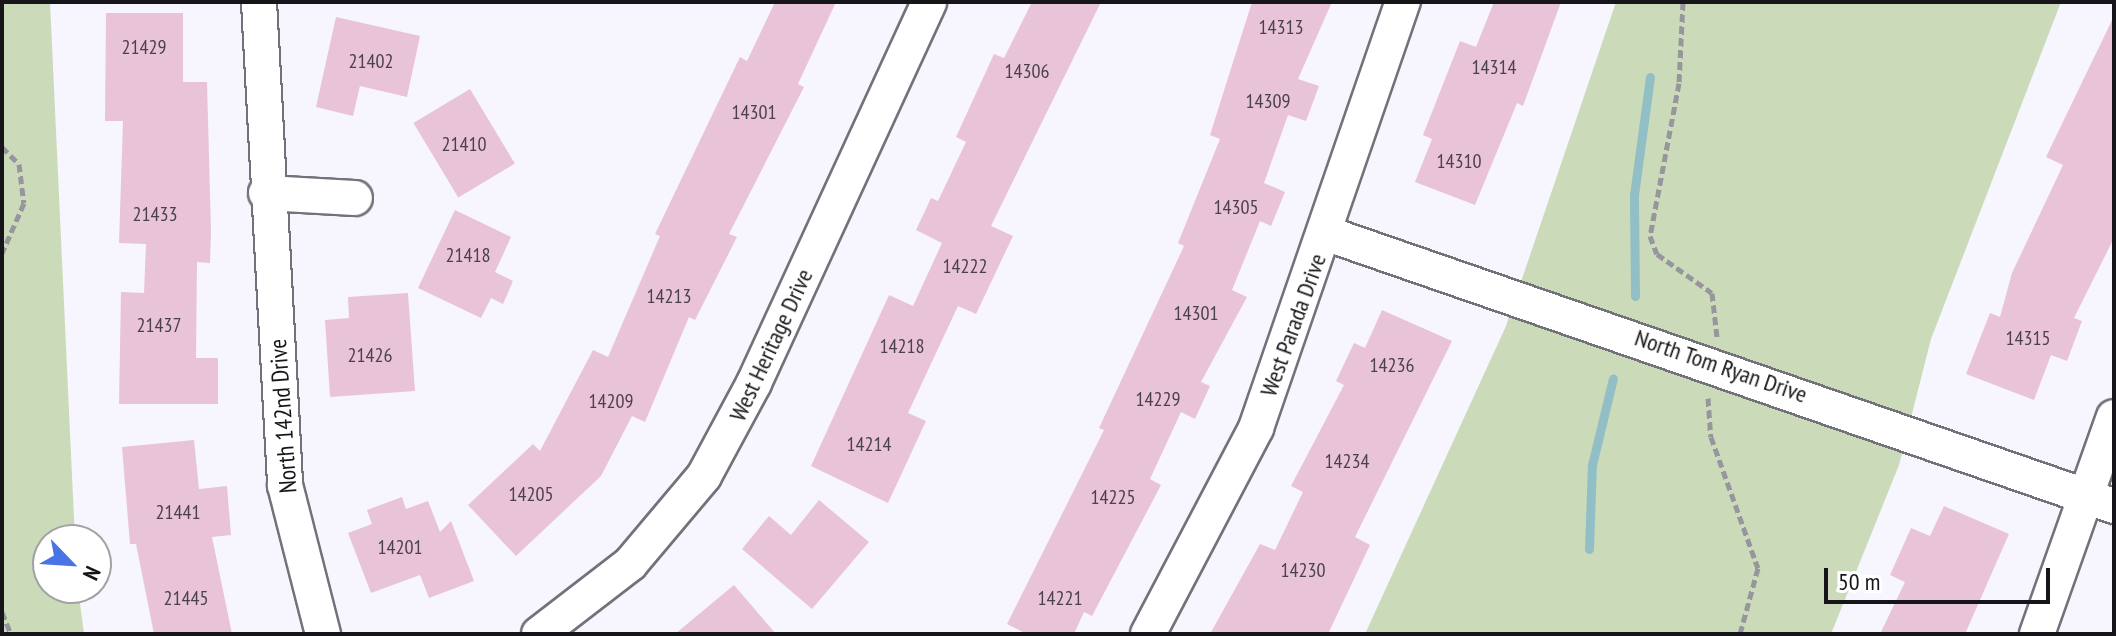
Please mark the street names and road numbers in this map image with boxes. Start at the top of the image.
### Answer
street label: West Parada Drive [1254,250,1332,400]
street label: West Heritage Drive [723,264,819,426]
street label: North Tom Ryan Drive [1631,323,1811,409]
street label: North 142nd Drive [263,338,303,494]

